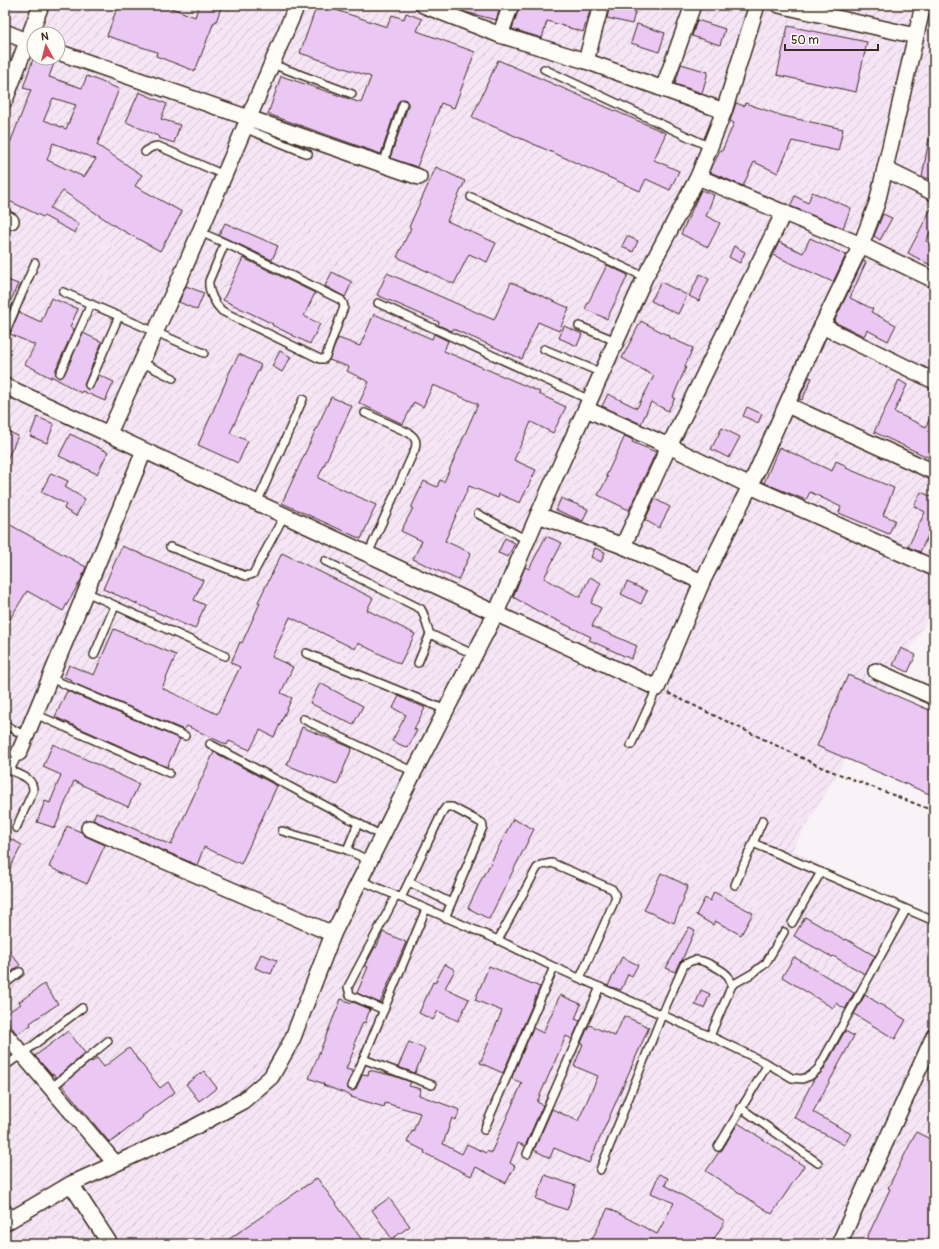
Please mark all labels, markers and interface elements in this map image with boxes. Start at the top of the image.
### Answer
north arrow [26,26,66,66]
scale bar [785,26,878,52]
text: N [40,30,50,43]
text: 50 m [791,33,819,48]

